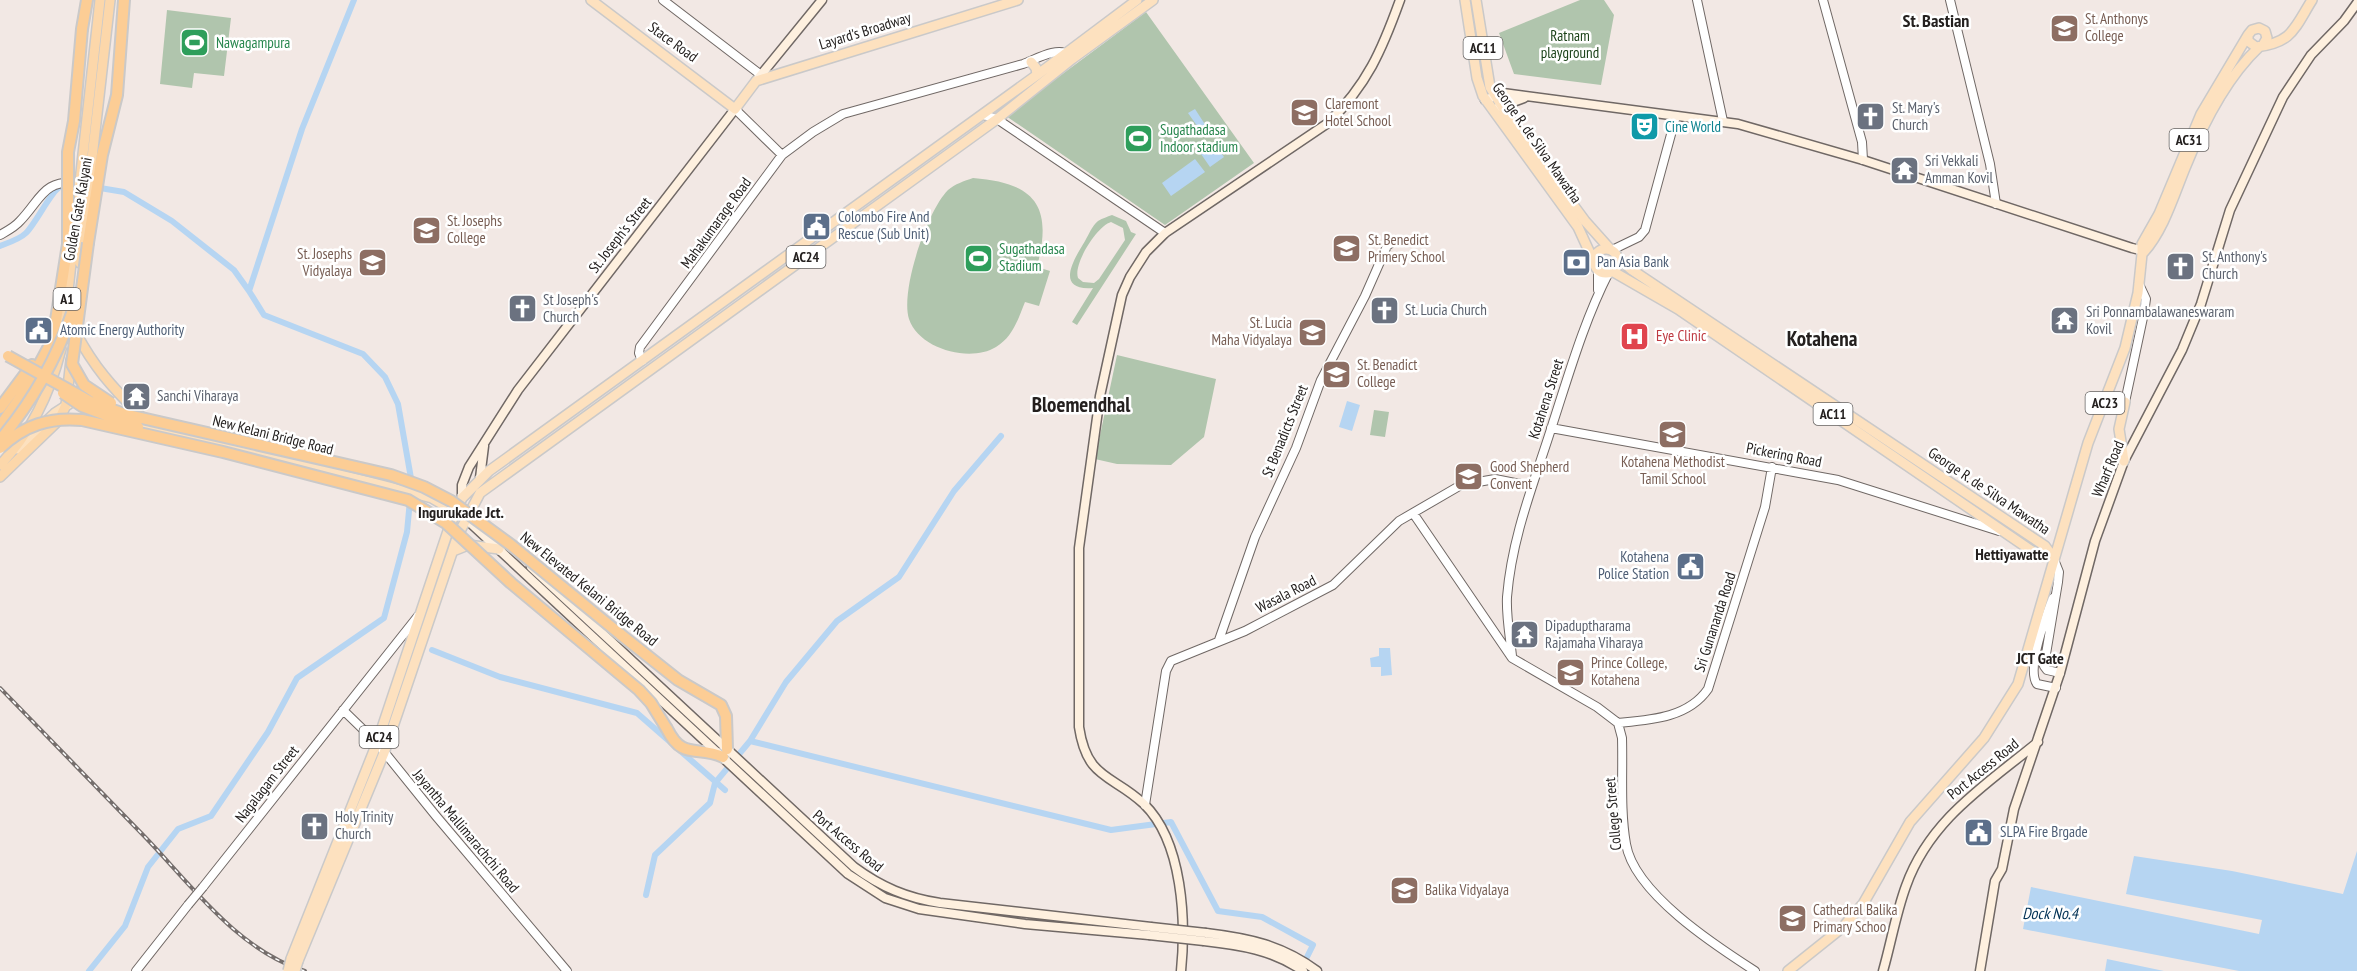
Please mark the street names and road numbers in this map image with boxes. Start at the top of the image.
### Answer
street label: Layard's Broadway [817,7,913,54]
street label: Stace Road [645,17,702,66]
road number: AC11 [1464,37,1502,59]
street label: George R. de Silva Mawatha [1489,79,1586,207]
road number: AC31 [2170,129,2208,151]
street label: Golden Gate Kalyani [59,156,96,262]
street label: Mahakumarage Road [676,174,755,272]
street label: St. Joseph's Street [584,193,655,276]
road number: AC24 [786,246,826,268]
road number: A1 [54,288,80,310]
street label: Kotahena Street [1524,356,1567,441]
street label: St Benadicts Street [1257,382,1312,480]
road number: AC23 [2086,392,2124,414]
road number: AC11 [1814,403,1852,425]
street label: New Kelani Bridge Road [211,410,335,459]
street label: Pickering Road [1745,438,1823,471]
street label: Wharf Road [2087,438,2128,500]
street label: George R. de Silva Mawatha [1925,443,2054,538]
street label: New Elevated Kelani Bridge Road [517,527,662,650]
street label: Wasala Road [1253,570,1319,617]
street label: Sri Gunananda Road [1689,570,1740,674]
road number: AC24 [360,726,398,748]
street label: Port Access Road [1943,734,2022,803]
street label: Nagalagam Street [231,741,303,826]
street label: Jayantha Mallimarachchi Road [409,764,524,896]
street label: College Street [1600,777,1625,851]
street label: Port Access Road [809,806,888,876]

